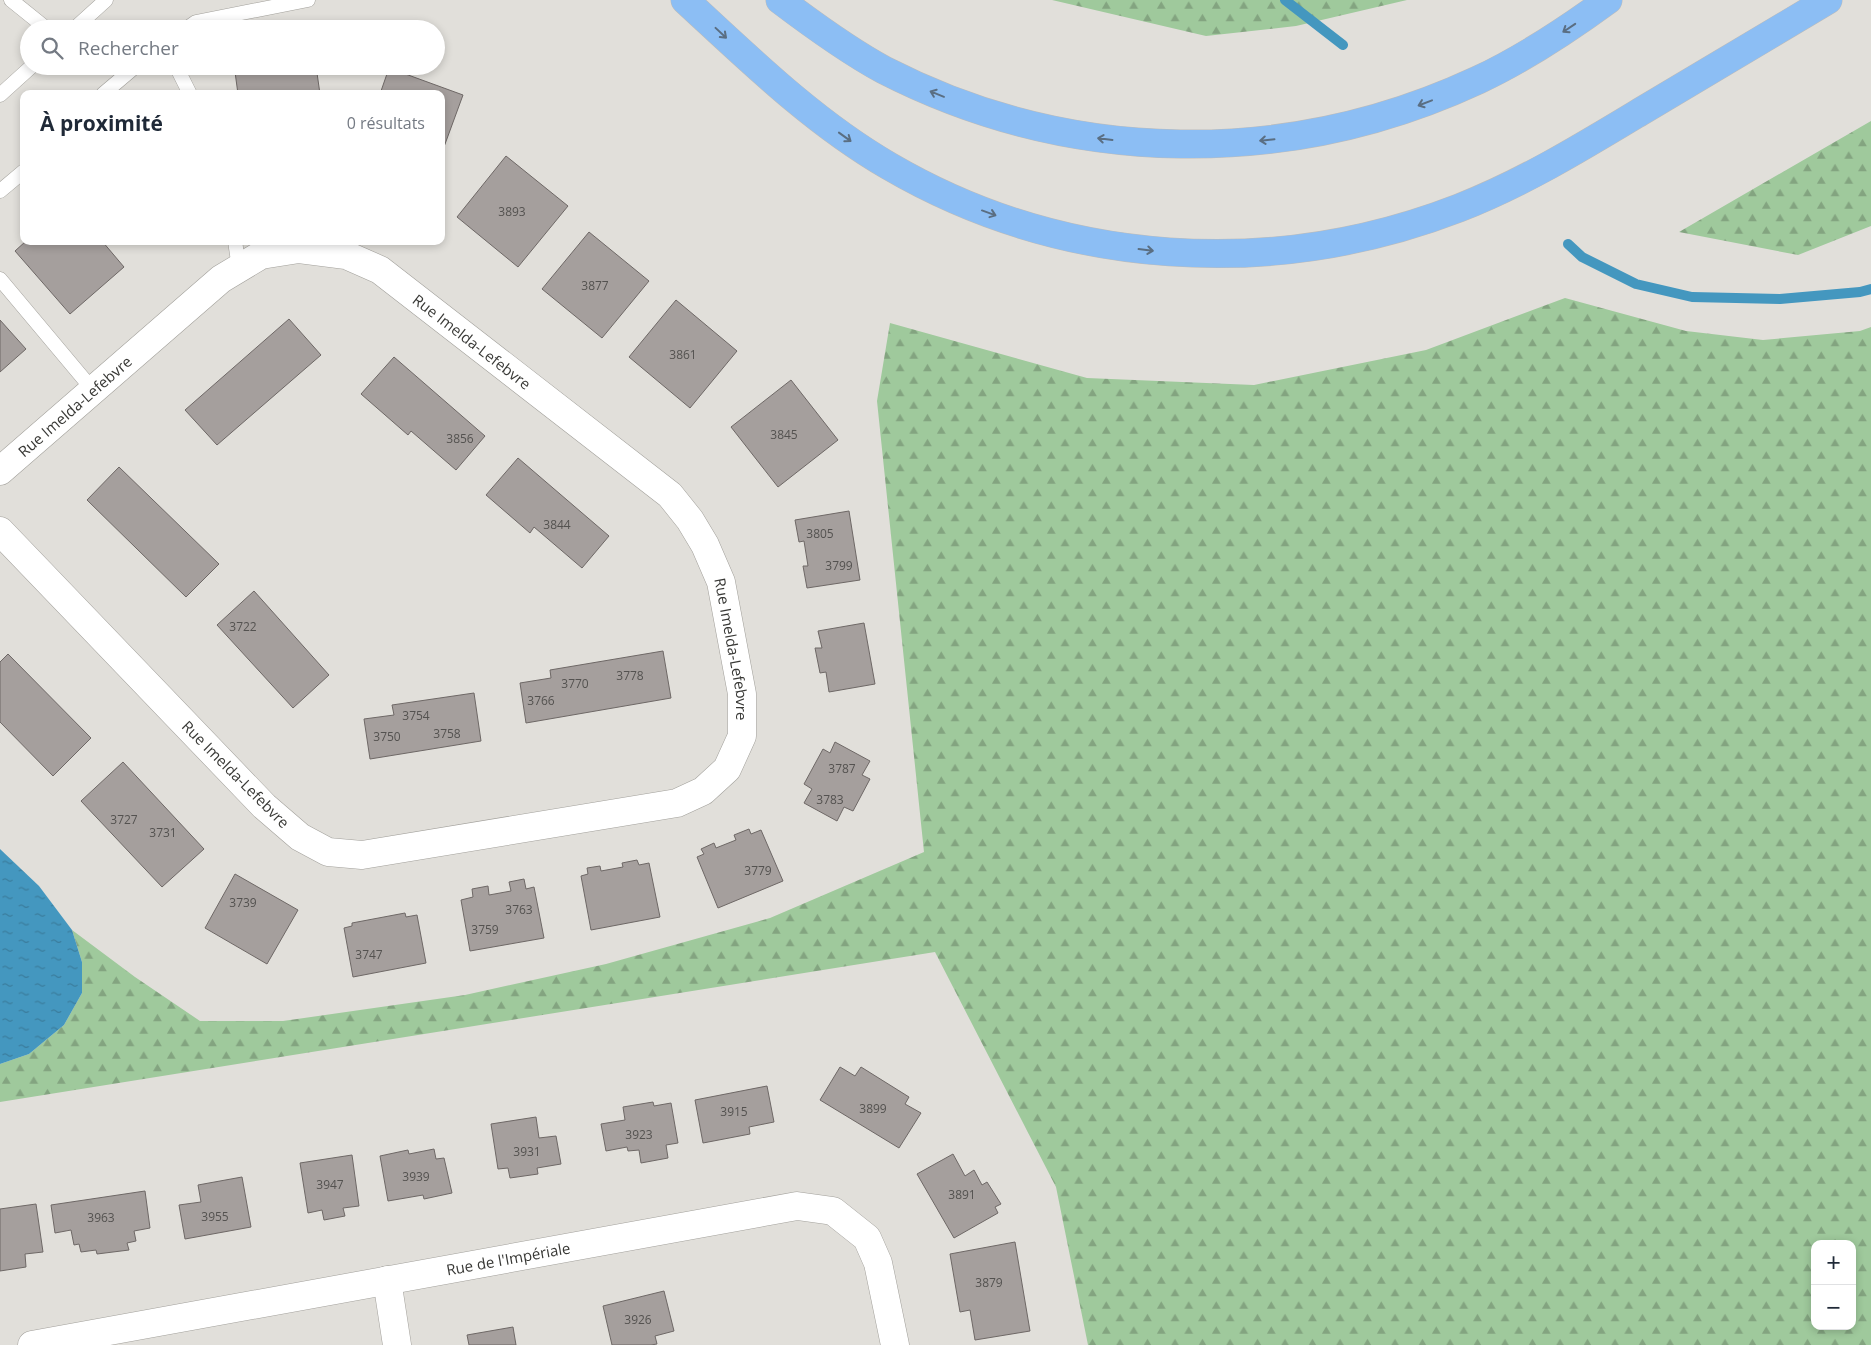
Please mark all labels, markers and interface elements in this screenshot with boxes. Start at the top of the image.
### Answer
search box [20,20,445,75]
one-way arrow [1562,23,1576,33]
one-way arrow [714,27,727,39]
icon: search [38,34,66,62]
text: Rechercher [78,35,179,61]
one-way arrow [930,88,945,98]
one-way arrow [1417,99,1432,108]
text: À proximité [40,109,163,137]
text: 0 résultats [347,112,425,134]
one-way arrow [838,132,852,142]
one-way arrow [1097,134,1113,144]
one-way arrow [1259,135,1275,145]
house number: 3893 [498,203,526,220]
one-way arrow [981,209,996,218]
one-way arrow [1138,245,1154,255]
house number: 3877 [581,277,609,294]
street label: Rue Imelda-Lefebvre [409,289,535,394]
house number: 3861 [669,346,697,363]
street label: Rue Imelda-Lefebvre [14,351,136,461]
house number: 3845 [770,426,798,443]
house number: 3856 [446,430,474,447]
house number: 3844 [543,516,571,533]
house number: 3805 [806,525,834,542]
house number: 3799 [825,557,853,574]
street label: Rue Imelda-Lefebvre [710,576,753,720]
house number: 3722 [229,618,257,635]
house number: 3778 [616,667,644,684]
house number: 3770 [561,675,589,692]
house number: 3766 [527,692,555,709]
house number: 3754 [402,707,430,724]
street label: Rue Imelda-Lefebvre [178,716,294,832]
house number: 3758 [433,725,461,742]
house number: 3750 [373,728,401,745]
house number: 3787 [828,760,856,777]
house number: 3783 [816,791,844,808]
house number: 3727 [110,811,138,828]
house number: 3731 [149,824,177,841]
house number: 3779 [744,862,772,879]
house number: 3739 [229,894,257,911]
house number: 3763 [505,901,533,918]
house number: 3759 [471,921,499,938]
house number: 3747 [355,946,383,963]
house number: 3899 [859,1100,887,1117]
house number: 3915 [720,1103,748,1120]
house number: 3923 [625,1126,653,1143]
house number: 3931 [513,1143,541,1160]
house number: 3939 [402,1168,430,1185]
house number: 3947 [316,1176,344,1193]
house number: 3891 [948,1186,976,1203]
house number: 3955 [201,1208,229,1225]
house number: 3963 [87,1209,115,1226]
street label: Rue de l'Impériale [445,1237,572,1280]
map controls [1811,1240,1856,1330]
button: + [1811,1240,1856,1285]
house number: 3879 [975,1274,1003,1291]
button: − [1811,1285,1856,1330]
house number: 3926 [624,1311,652,1328]

